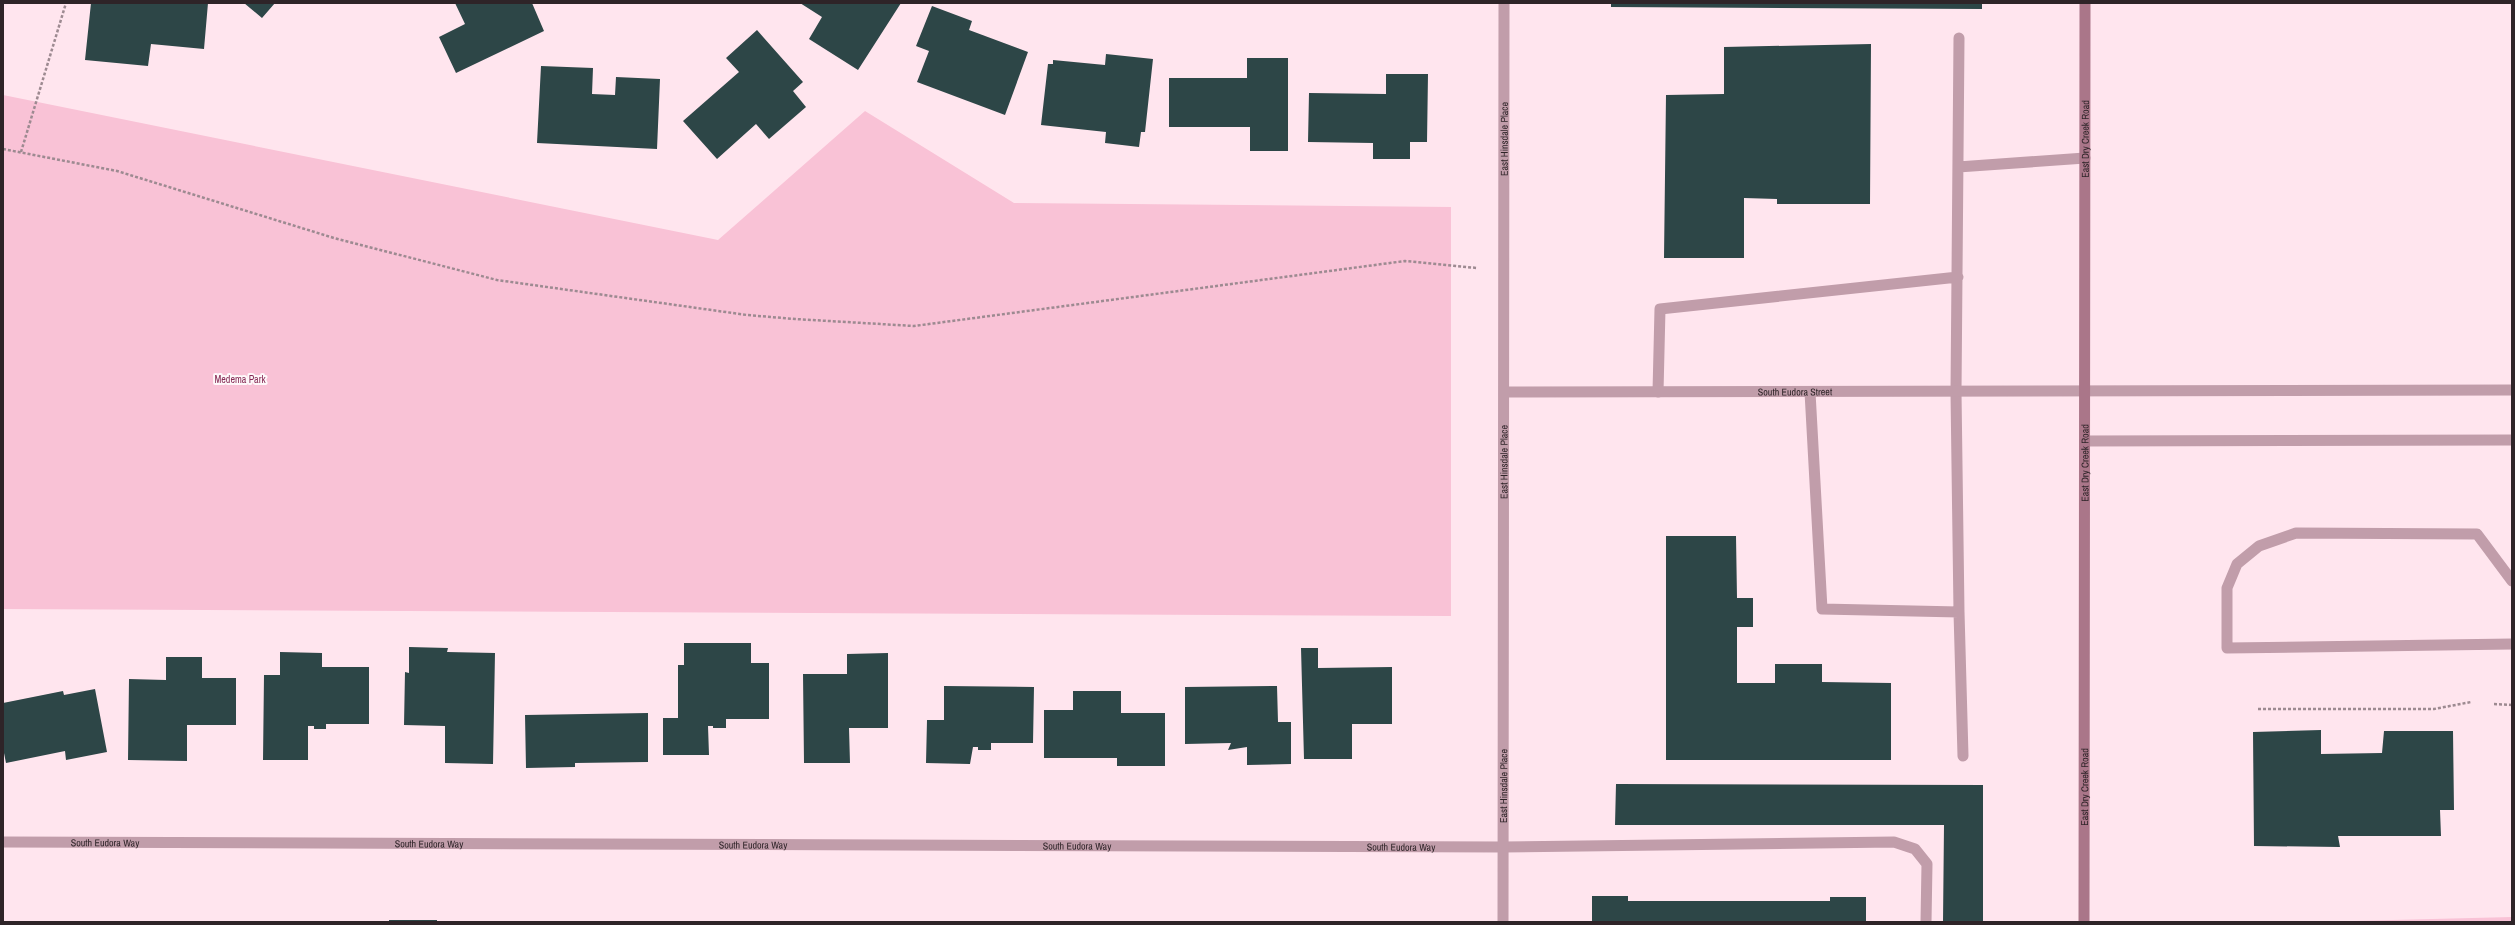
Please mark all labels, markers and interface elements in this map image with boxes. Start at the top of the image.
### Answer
street label: East Dry Creek Road [2078,100,2091,178]
street label: East Hinsdale Place [1497,102,1510,176]
park label: Medema Park [214,373,266,386]
street label: South Eudora Street [1758,385,1833,398]
street label: East Dry Creek Road [2078,424,2091,502]
street label: East Hinsdale Place [1497,425,1510,499]
street label: East Dry Creek Road [2078,748,2091,826]
street label: East Hinsdale Place [1497,749,1510,823]
street label: South Eudora Way [71,836,140,849]
street label: South Eudora Way [395,837,464,850]
street label: South Eudora Way [719,838,788,851]
street label: South Eudora Way [1043,839,1112,852]
street label: South Eudora Way [1367,840,1436,853]

